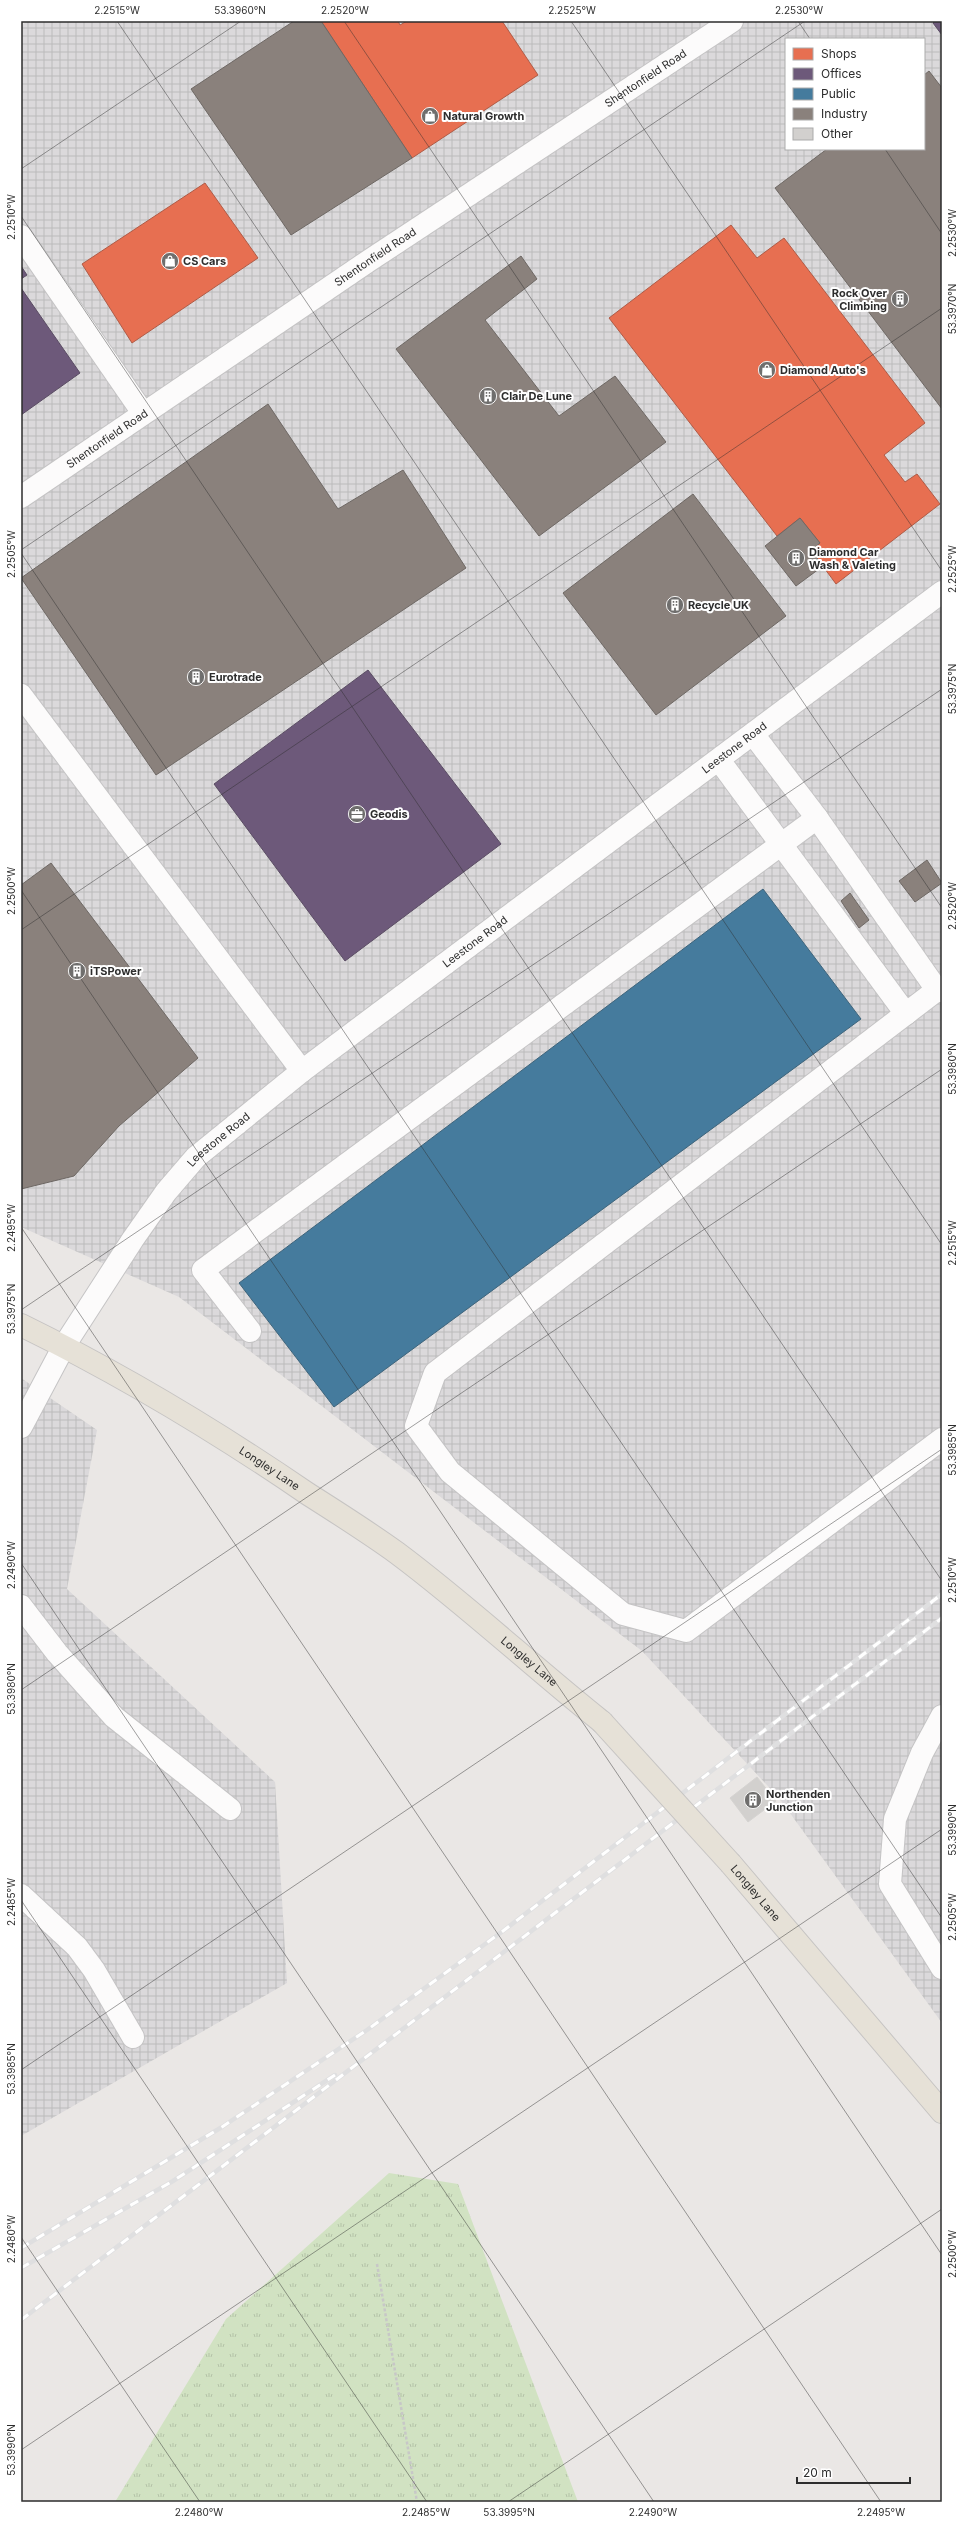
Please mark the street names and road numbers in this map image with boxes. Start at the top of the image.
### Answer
street label: Shentonfield Road [602,46,689,110]
street label: Shentonfield Road [332,225,419,289]
street label: Shentonfield Road [64,406,150,471]
street label: Leestone Road [699,719,770,776]
street label: Leestone Road [440,913,510,970]
street label: Leestone Road [184,1109,253,1169]
street label: Longley Lane [237,1443,302,1493]
street label: Longley Lane [498,1633,560,1689]
street label: Longley Lane [728,1862,784,1924]

